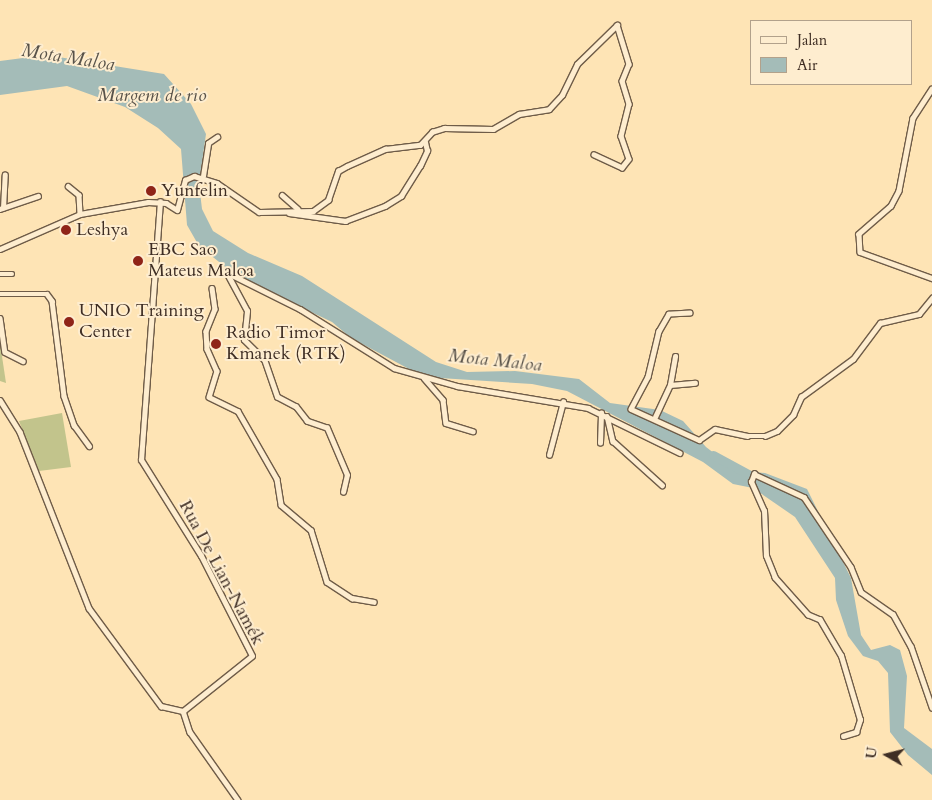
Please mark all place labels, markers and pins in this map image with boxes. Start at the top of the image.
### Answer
place label: Yunfelin [161,180,228,202]
marker: Yunfelin [145,185,157,197]
place label: Leshya [76,219,128,241]
marker: Leshya [60,224,72,236]
place label: EBC Sao Mateus Maloa [148,240,254,282]
marker: EBC Sao Mateus Maloa [132,255,144,267]
place label: UNIO Training Center [79,301,204,344]
marker: UNIO Training Center [63,316,75,328]
place label: Radio Timor Kmanek (RTK) [226,323,346,366]
marker: Radio Timor Kmanek (RTK) [210,338,222,350]

